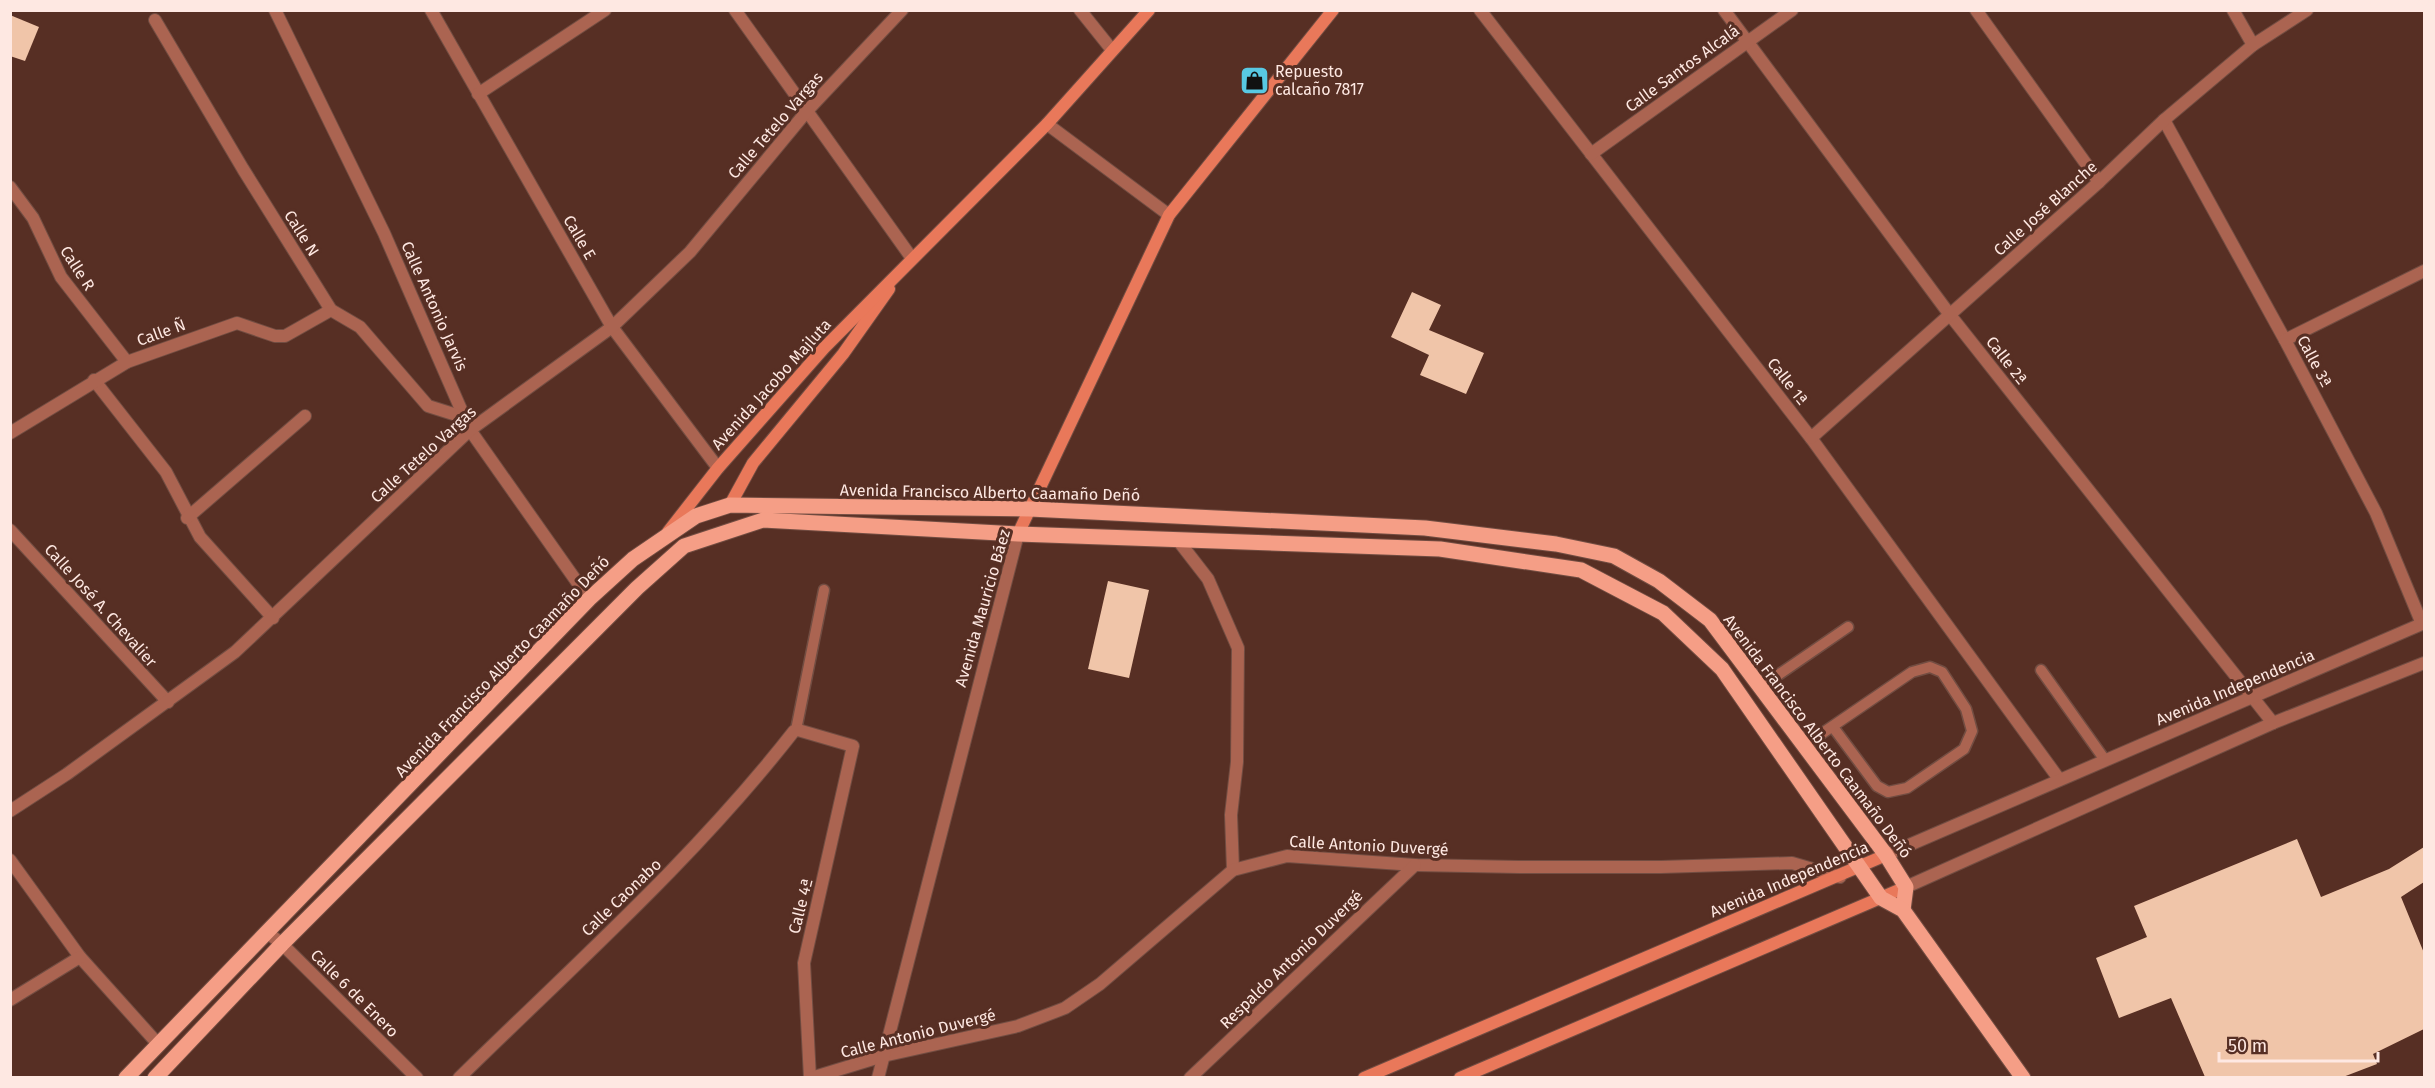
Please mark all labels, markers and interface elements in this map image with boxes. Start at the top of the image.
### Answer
street label: Calle Santos Alcalá [1622,21,1743,116]
place label: Repuesto calcaño 7817 [1275,62,1364,99]
shop icon: Repuesto calcaño 7817 [1238,64,1270,96]
street label: Calle Tetelo Vargas [724,68,827,183]
street label: Calle José Blanche [1990,157,2101,260]
street label: Calle N [280,207,323,260]
street label: Calle E [559,212,600,263]
street label: Calle Antonio Jarvis [397,238,472,374]
street label: Calle R [56,242,99,294]
street label: Calle Ñ [134,315,188,350]
street label: Avenida Jacobo Majluta [708,315,835,454]
street label: Calle 3ª [2293,332,2336,390]
street label: Calle 2ª [1982,333,2031,388]
street label: Calle 1ª [1763,354,1812,409]
street label: Calle Tetelo Vargas [367,402,480,507]
street label: Avenida Francisco Alberto Caamaño Deñó [840,480,1140,505]
street label: Avenida Mauricio Báez [951,527,1014,689]
street label: Calle José A. Chevalier [40,540,161,671]
street label: Avenida Francisco Alberto Caamaño Deñó [391,552,613,781]
street label: Avenida Francisco Alberto Caamaño Deñó [1720,611,1916,862]
street label: Avenida Independencia [2153,645,2317,730]
street label: Calle Antonio Duvergé [1289,832,1449,859]
street label: Avenida Independencia [1707,837,1871,922]
street label: Calle Caonabo [578,855,665,940]
street label: Calle 4ª [784,877,816,936]
street label: Respaldo Antonio Duvergé [1216,886,1367,1033]
street label: Calle 6 de Enero [307,945,403,1041]
street label: Calle Antonio Duvergé [839,1005,998,1062]
scale bar [2219,1025,2378,1063]
text: 50 m [2228,1035,2267,1057]

